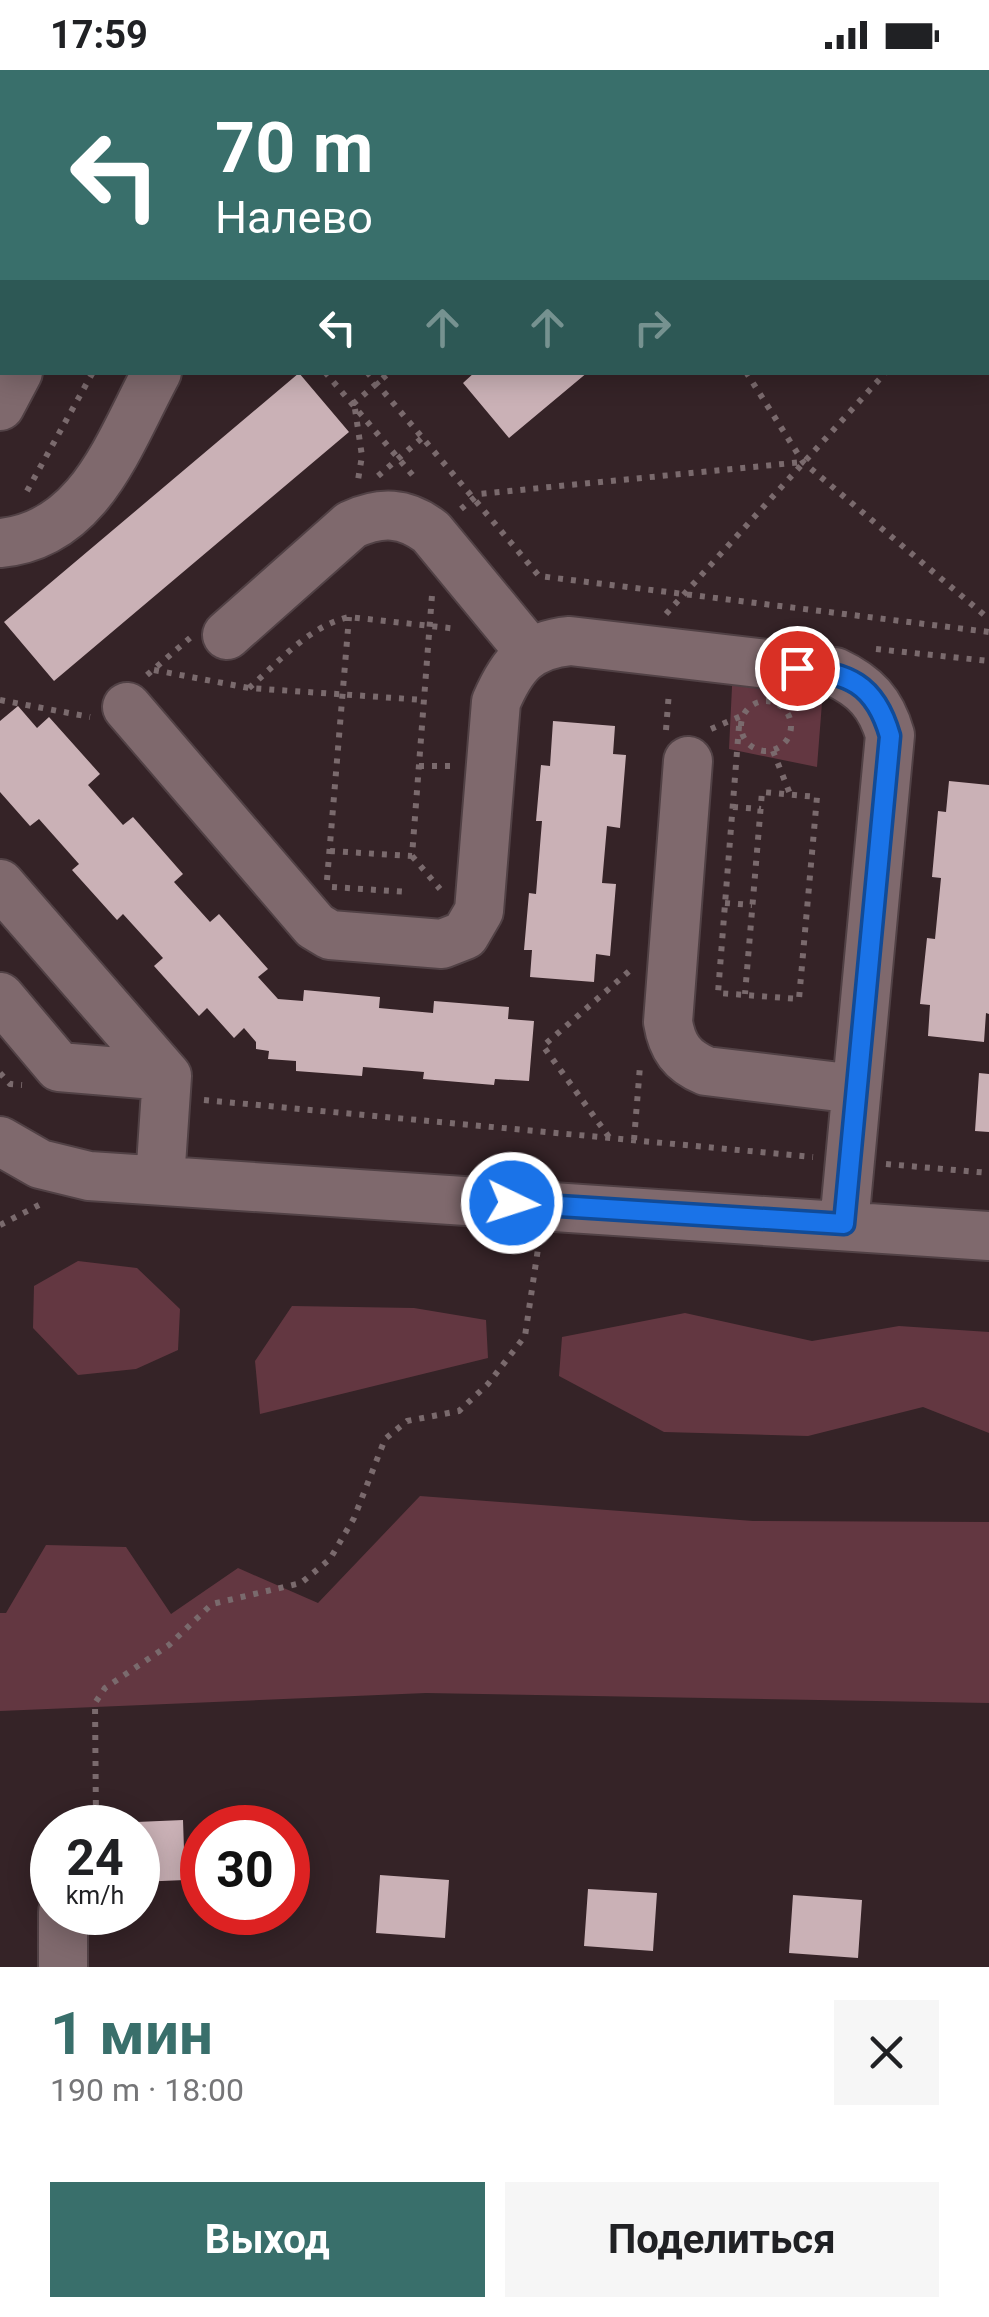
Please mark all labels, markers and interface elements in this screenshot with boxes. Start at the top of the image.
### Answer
text: 17:59 [50,13,148,57]
text: 70 m [215,107,373,189]
icon: left [50,110,180,240]
text: Налево [215,191,373,244]
icon: left [310,300,365,355]
icon: ahead [415,300,470,355]
icon: ahead [520,300,575,355]
icon: right [625,300,680,355]
pin [755,626,840,711]
icon: arrive [770,641,825,696]
position arrow [460,1151,564,1255]
speed limit sign: 30 [180,1805,310,1935]
text: 24 [66,1829,124,1887]
text: km/h [66,1881,124,1910]
text: 1 мин [50,1998,213,2069]
button: close [834,2000,939,2105]
text: 190 m · 18:00 [50,2071,244,2109]
button: Выход [50,2182,485,2297]
button: Поделиться [505,2182,939,2297]

